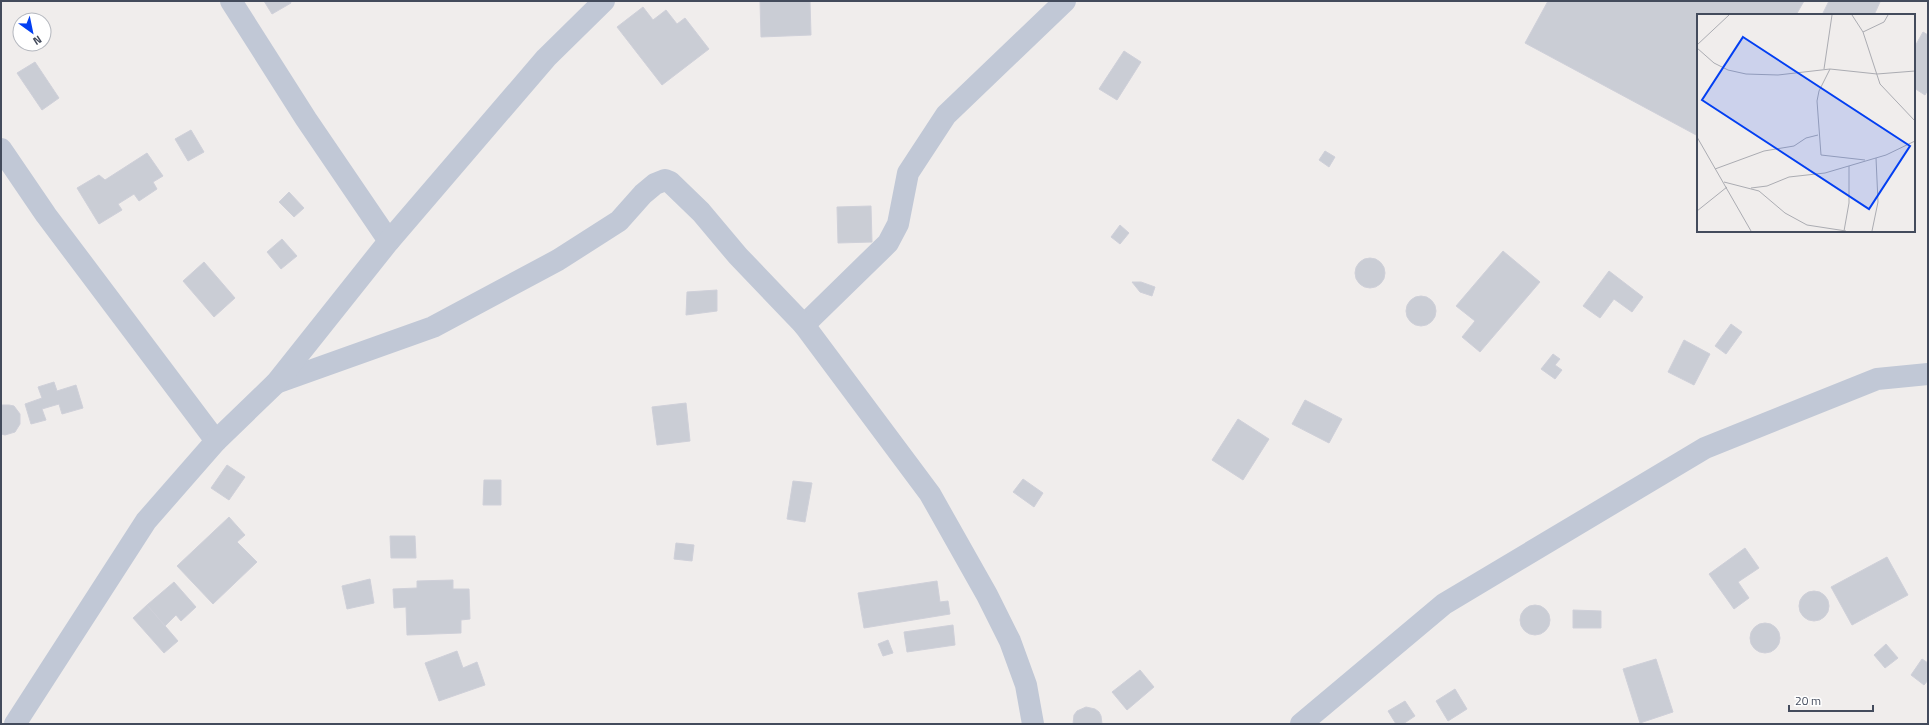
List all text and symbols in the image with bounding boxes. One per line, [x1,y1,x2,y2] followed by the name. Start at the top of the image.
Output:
[12,12,52,52] north arrow
[1697,14,1915,232] inset map
[30,32,45,49] text: N
[1789,687,1873,713] scale bar
[1795,691,1821,710] text: 20 m

